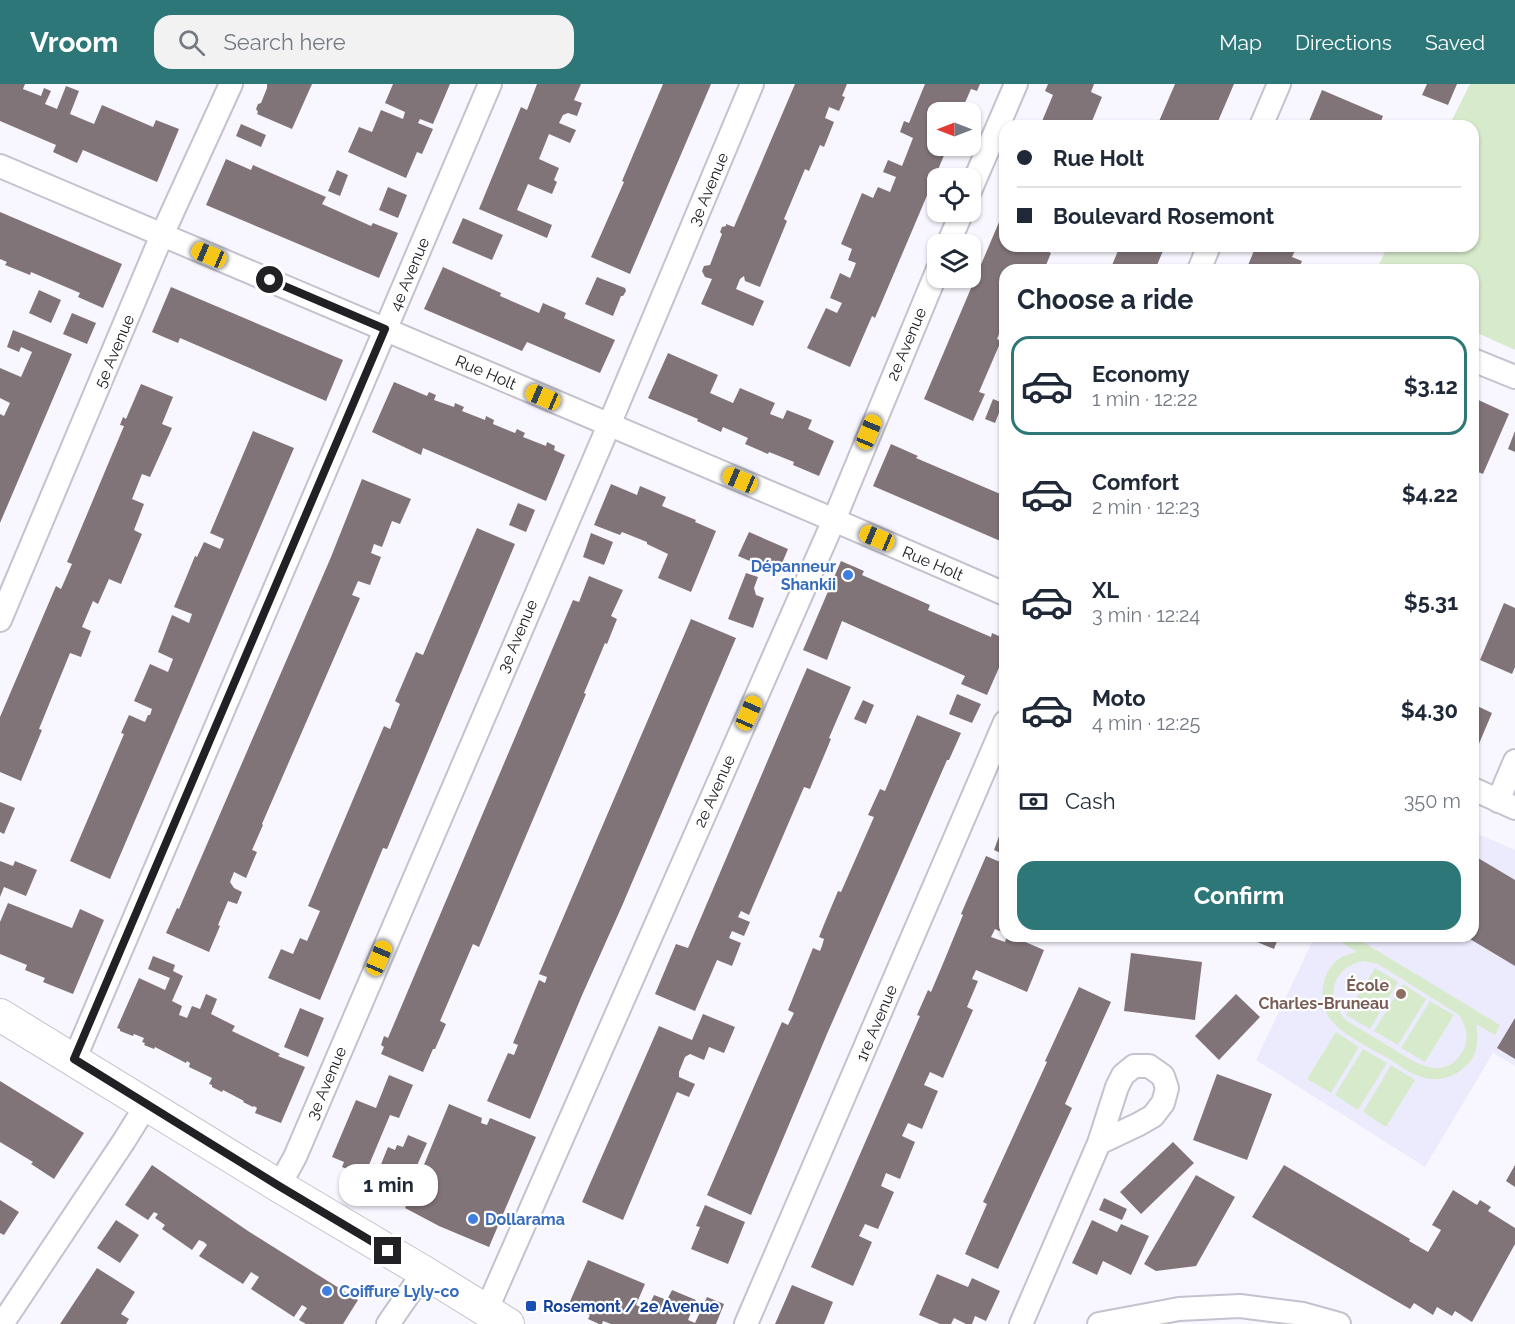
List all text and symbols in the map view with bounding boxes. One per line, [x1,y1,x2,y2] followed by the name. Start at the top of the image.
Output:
[154,15,574,69] search box
[30,26,118,59] text: Vroom
[175,26,208,59] icon: search
[223,29,346,55] text: Search here
[1219,30,1262,55] text: Map
[1295,30,1392,55] text: Directions
[1425,30,1485,55] text: Saved
[927,102,981,156] north arrow
[927,102,981,288] map controls
[1053,145,1144,171] text: Rue Holt
[685,150,732,229] street label: 3e Avenue
[927,168,981,222] button: locate
[1053,203,1274,229] text: Boulevard Rosemont
[927,234,981,288] button: layers
[386,235,433,314] street label: 4e Avenue
[189,240,229,270] car
[256,266,283,293] route start
[1017,284,1193,315] text: Choose a ride
[883,305,930,384] street label: 2e Avenue
[91,312,138,391] street label: 5e Avenue
[453,351,520,394] street label: Rue Holt
[1020,359,1074,413] icon: car
[1092,361,1190,387] text: Economy
[1404,373,1458,399] text: $3.12
[523,382,563,412] car
[1092,387,1198,411] text: 1 min · 12:22
[854,412,884,452] car
[720,465,760,495] car
[1020,467,1074,521] icon: car
[1092,469,1179,495] text: Comfort
[1402,481,1458,507] text: $4.22
[1092,495,1200,519] text: 2 min · 12:23
[857,523,897,553] car
[900,542,967,585] street label: Rue Holt
[751,557,836,594] place label: Dépanneur Shankii
[841,568,855,582] marker: Dépanneur Shankii
[1020,575,1074,629] icon: car
[1092,577,1119,603] text: XL
[1404,589,1458,615] text: $5.31
[494,597,541,676] street label: 3e Avenue
[1092,603,1200,627] text: 3 min · 12:24
[1020,683,1074,737] icon: car
[1092,685,1146,711] text: Moto
[733,693,765,733] car
[1401,697,1458,723] text: $4.30
[1092,711,1200,735] text: 4 min · 12:25
[690,752,739,830] street label: 2e Avenue
[1017,785,1050,818] icon: cash
[1065,788,1116,814] text: Cash
[1404,789,1461,813] text: 350 m
[1017,861,1461,930] button: Confirm
[364,938,394,978] car
[1258,975,1389,1013] place label: École Charles-Bruneau
[852,982,901,1064] street label: 1re Avenue
[1394,987,1408,1001] marker: École Charles-Bruneau
[303,1044,350,1123] street label: 3e Avenue
[338,1164,438,1206] callout: 1 min
[363,1173,414,1197] text: 1 min
[485,1210,565,1229] place label: Dollarama
[466,1212,480,1226] marker: Dollarama
[374,1237,401,1264] route end
[339,1282,459,1301] place label: Coiffure Lyly-co
[320,1284,334,1298] marker: Coiffure Lyly-co
[543,1297,720,1316] place label: Rosemont / 2e Avenue
[524,1299,538,1313] marker: Rosemont / 2e Avenue

